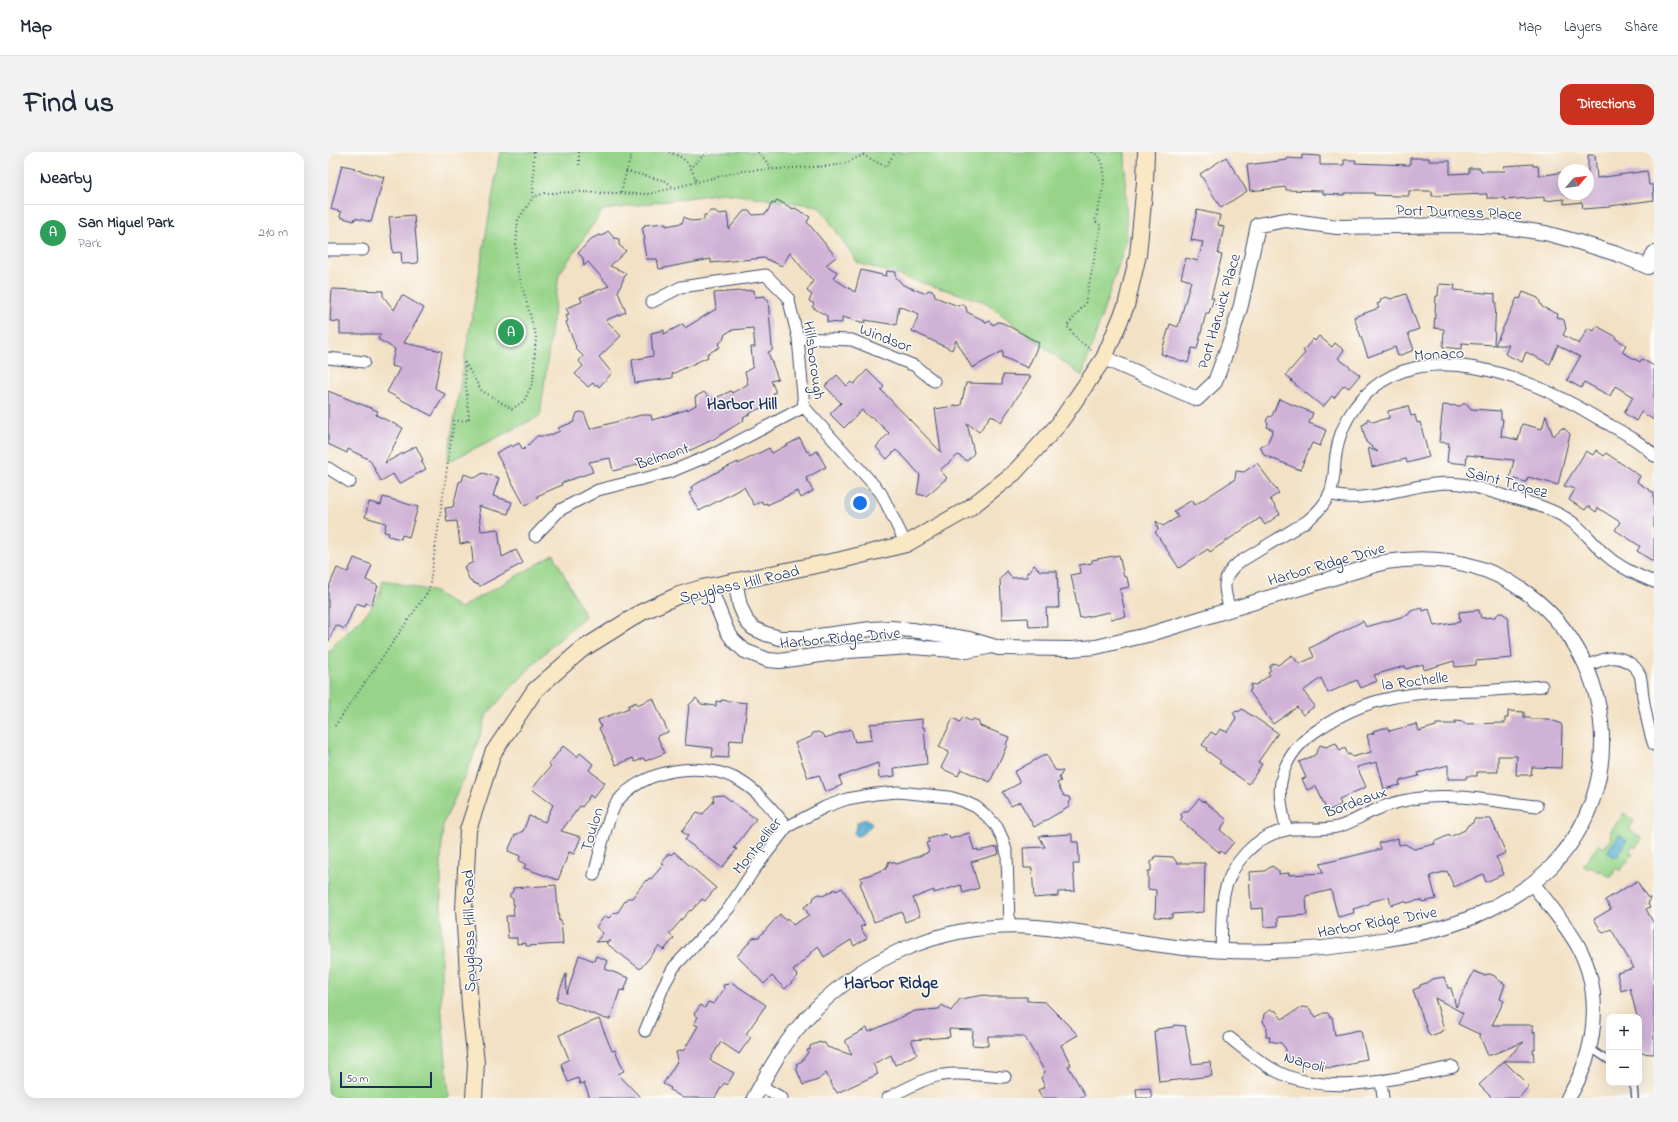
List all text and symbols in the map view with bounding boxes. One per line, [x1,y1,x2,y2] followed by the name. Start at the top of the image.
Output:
[20,14,52,41] text: Map
[1518,17,1542,38] text: Map
[1564,17,1602,38] text: Layers
[1624,17,1658,38] text: Share
[24,84,114,125] text: Find us
[1560,84,1654,125] button: Directions
[1558,164,1594,200] north arrow
[40,166,92,191] text: Nearby
[1396,199,1523,227] street label: Port Durness Place
[78,212,174,234] text: San Miguel Park
[49,223,57,242] text: A
[258,223,288,242] text: 210 m
[78,234,102,253] text: Park
[1192,250,1248,372] street label: Port Harwick Place
[498,317,524,347] pin: A
[856,318,915,360] street label: Windsor
[796,319,830,401] street label: Hillsborough
[1414,342,1465,368] street label: Monaco
[707,392,777,417] district label: Harbor Hill
[632,437,693,477] street label: Belmont
[1463,460,1550,505] street label: Saint Tropez
[850,493,870,513] your location
[1265,536,1389,593] street label: Harbor Ridge Drive
[677,559,802,610] street label: Spyglass Hill Road
[779,622,902,656] street label: Harbor Ridge Drive
[1381,666,1451,698] street label: la Rochelle
[1320,780,1390,826] street label: Bordeaux
[575,805,611,855] street label: Toulon
[727,812,788,880] street label: Montpellier
[457,870,483,992] street label: Spyglass Hill Road
[1316,900,1440,945] street label: Harbor Ridge Drive
[844,971,939,998] district label: Harbor Ridge
[1606,1014,1642,1086] map controls
[1606,1014,1642,1050] button: +
[1281,1046,1328,1080] street label: Napoli
[1606,1050,1642,1086] button: −
[340,1070,432,1089] scale bar
[346,1071,368,1087] text: 50 m

